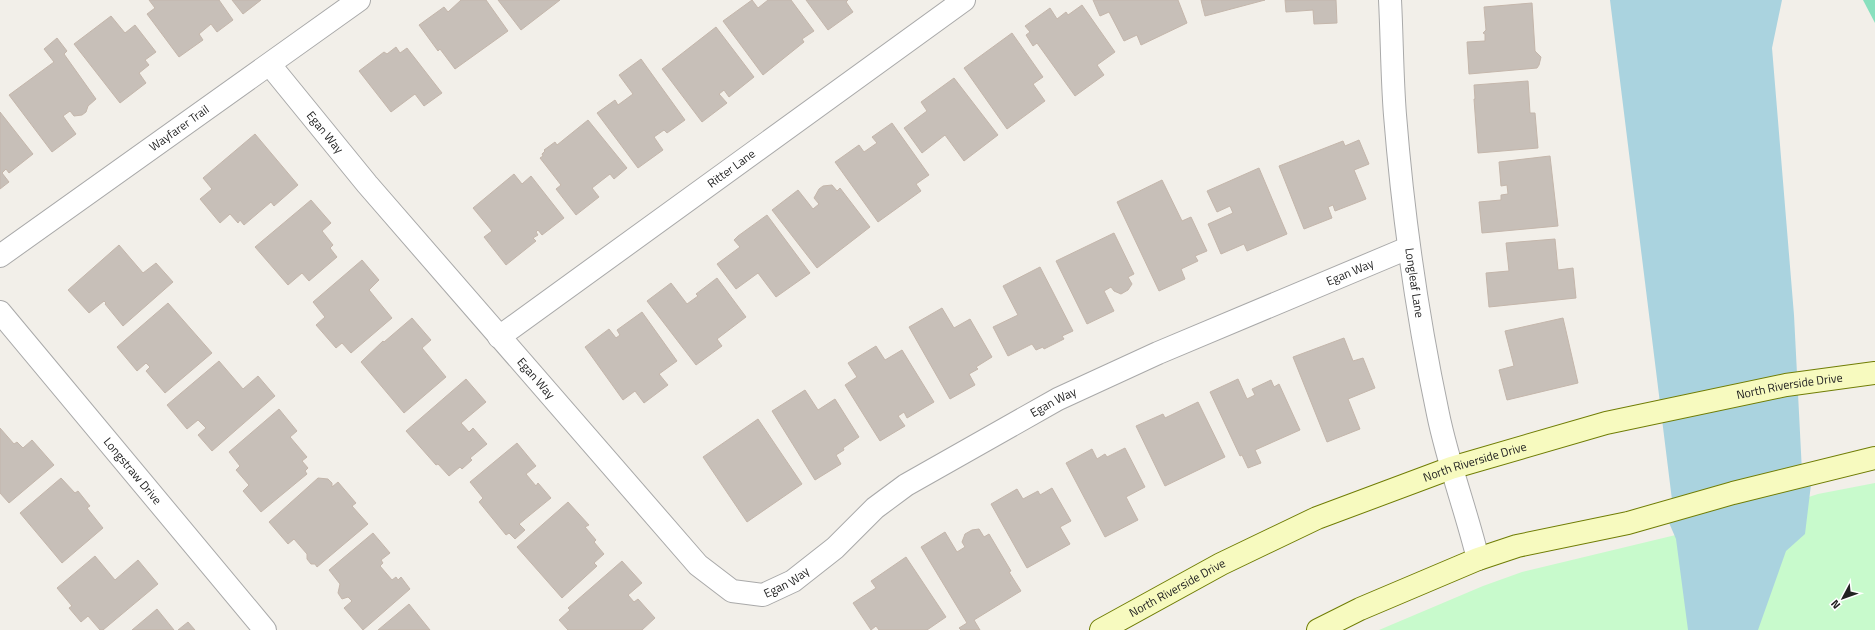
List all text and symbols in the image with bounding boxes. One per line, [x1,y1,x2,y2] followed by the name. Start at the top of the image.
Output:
[145,100,213,156] street label: Wayfarer Trail
[302,107,349,158] street label: Egan Way
[703,144,759,192] street label: Ritter Lane
[1400,247,1430,319] street label: Longleaf Lane
[1323,253,1377,290] street label: Egan Way
[513,353,560,403] street label: Egan Way
[1735,367,1844,404] street label: North Riverside Drive
[1026,382,1080,422] street label: Egan Way
[99,433,167,509] street label: Longstraw Drive
[1420,437,1529,487] street label: North Riverside Drive
[1125,553,1228,622] street label: North Riverside Drive
[760,562,813,602] street label: Egan Way
[1823,578,1863,618] north arrow
[1827,596,1844,613] text: N

